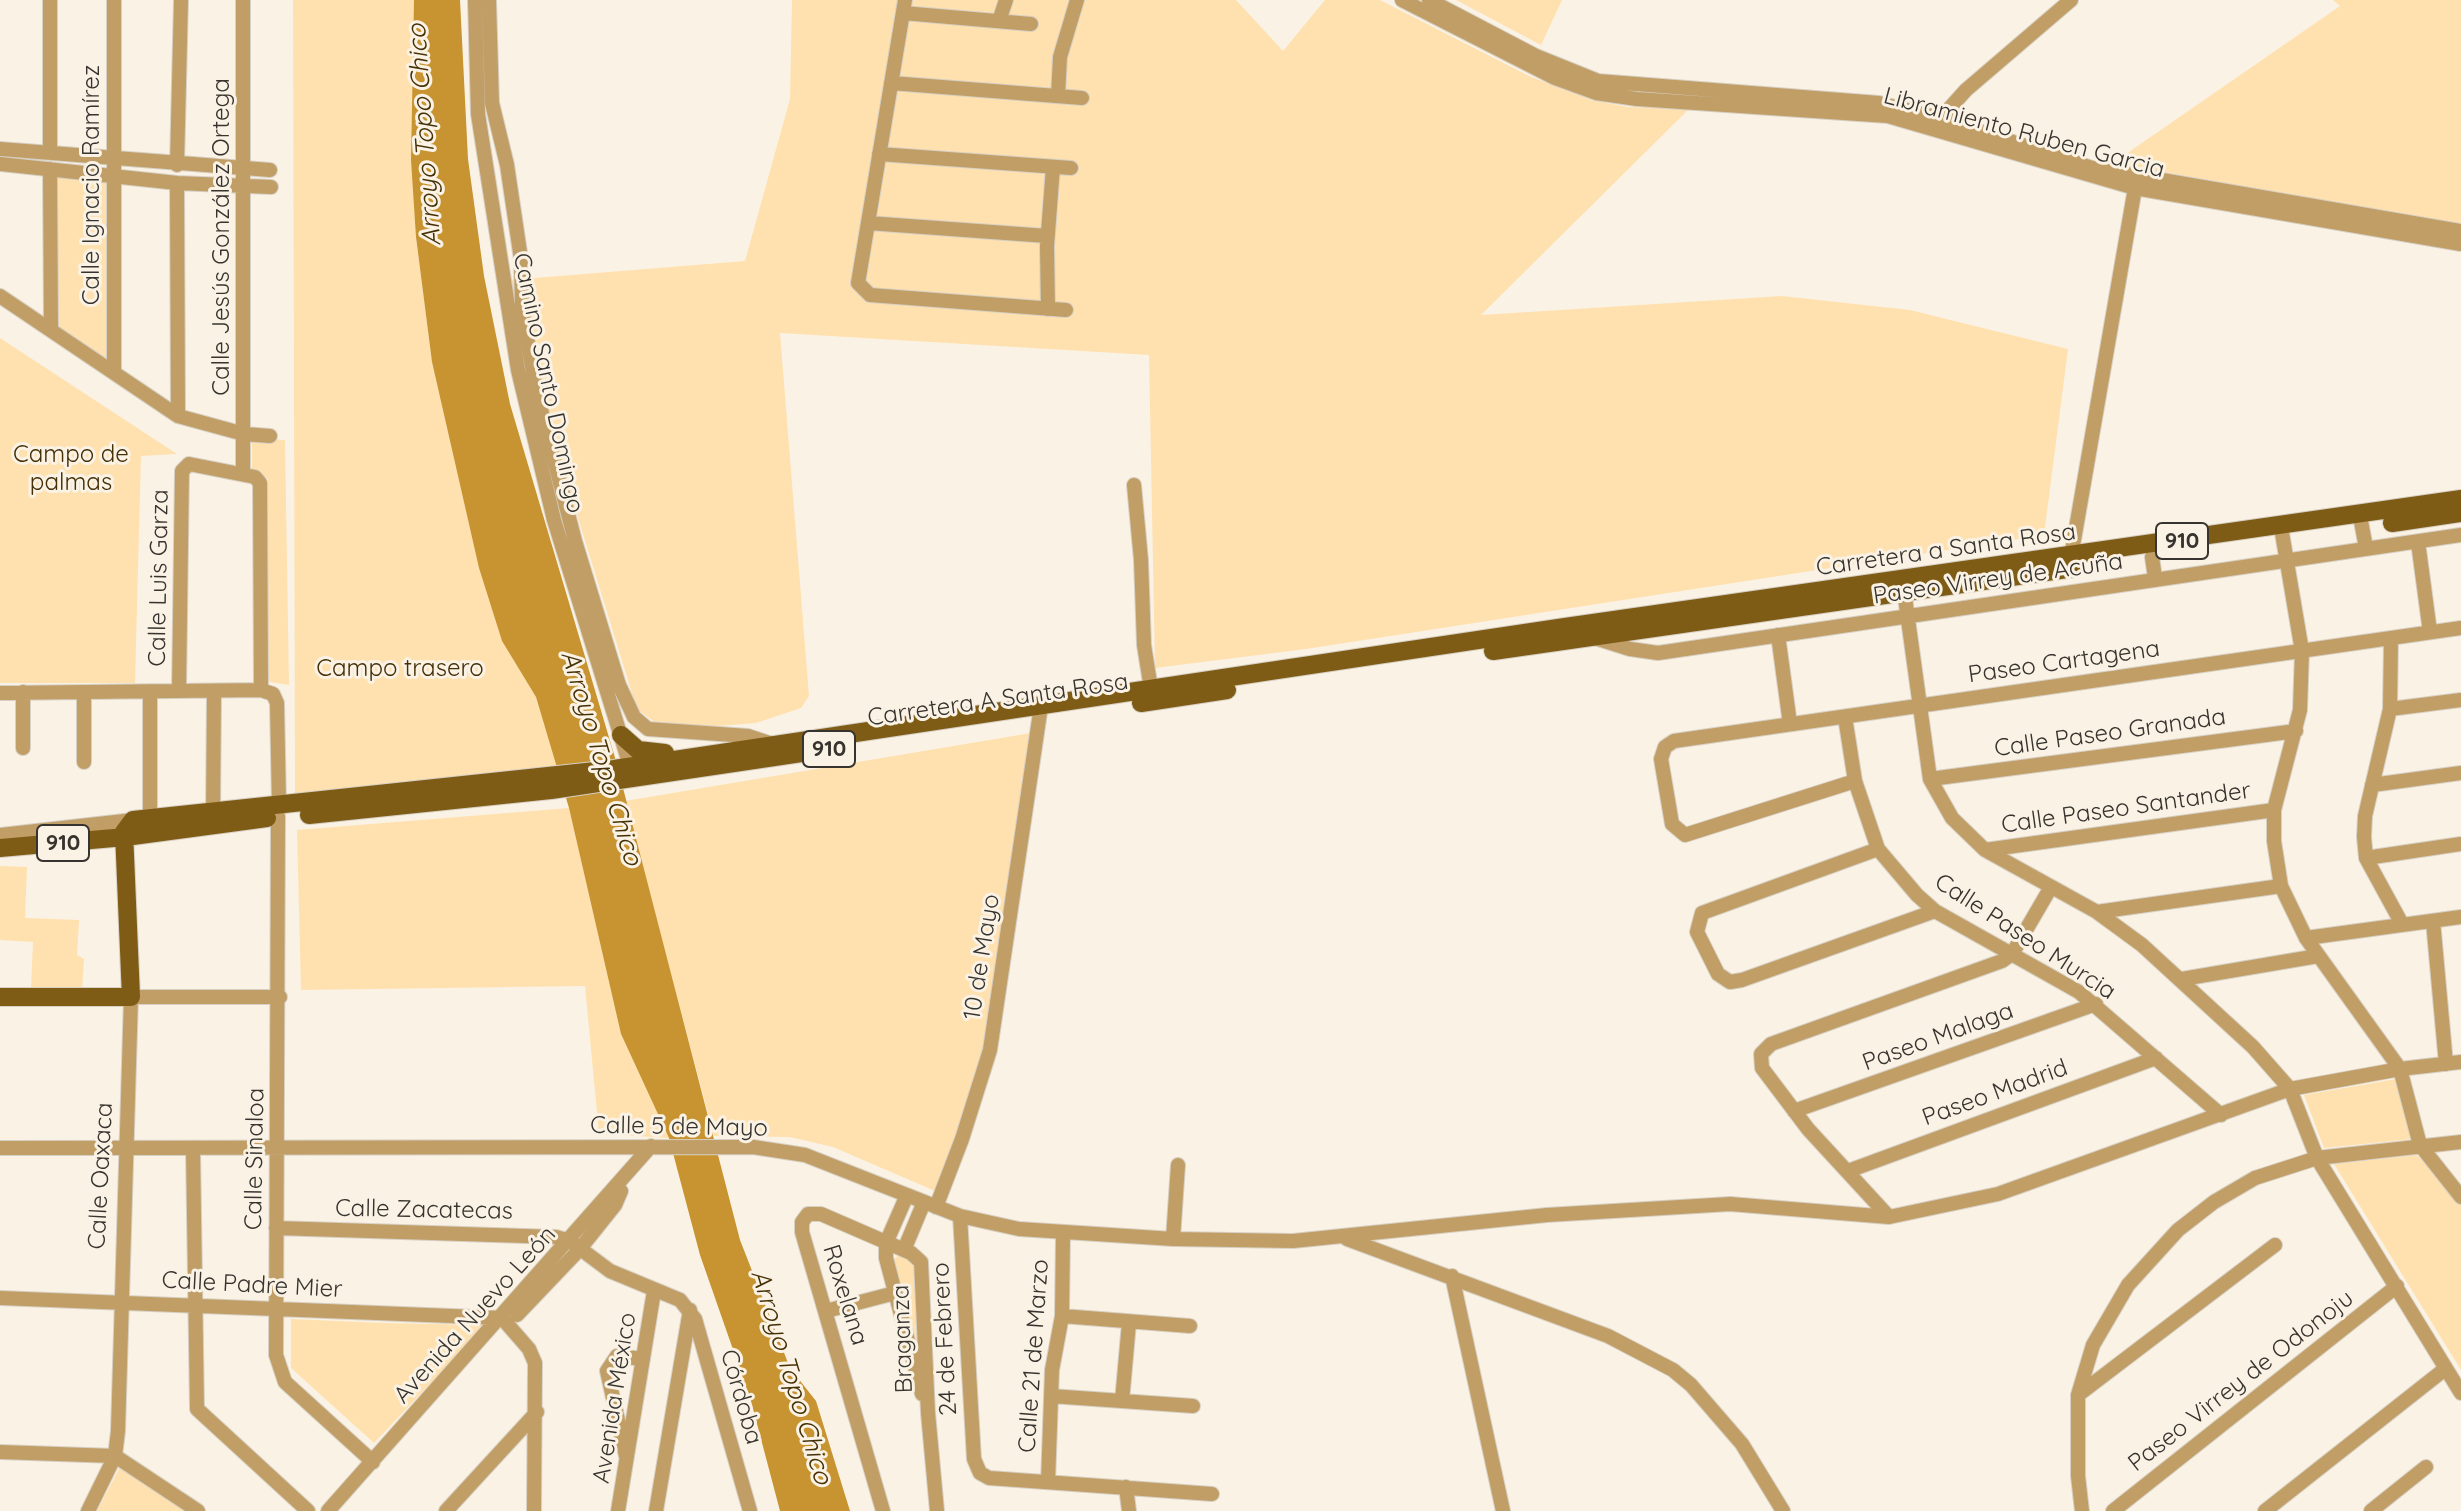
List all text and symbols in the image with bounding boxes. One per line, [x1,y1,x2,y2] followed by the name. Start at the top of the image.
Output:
[402,23,448,247] water label: Arroyo Topo Chico
[78,65,106,305] street label: Calle Ignacio Ramírez
[208,78,236,396] street label: Calle Jesús González Ortega
[1880,82,2168,184] street label: Libramiento Ruben Garcia
[506,250,590,516] street label: Camino Santo Domingo
[13,441,129,497] park label: Campo de palmas
[143,489,175,667] street label: Calle Luis Garza
[1814,518,2078,582] street label: Carretera a Santa Rosa
[2156,523,2208,559] road number: 910
[1871,547,2125,611] street label: Paseo Virrey de Acuña
[1966,634,2162,690] street label: Paseo Cartagena
[554,647,648,869] water label: Arroyo Topo Chico
[316,655,484,683] park label: Campo trasero
[866,667,1130,733] street label: Carretera A Santa Rosa
[1992,702,2228,764] street label: Calle Paseo Granada
[803,731,855,767] road number: 910
[1999,776,2253,840] street label: Calle Paseo Santander
[37,825,89,861] road number: 910
[1929,868,2121,1006] street label: Calle Paseo Murcia
[958,892,1006,1022] street label: 10 de Mayo
[1859,996,2017,1078] street label: Paseo Malaga
[1918,1053,2072,1133] street label: Paseo Madrid
[239,1088,271,1230] street label: Calle Sinaloa
[83,1102,119,1250] street label: Calle Oaxaca
[590,1111,768,1143] street label: Calle 5 de Mayo
[335,1194,513,1226] street label: Calle Zacatecas
[388,1220,562,1410] street label: Avenida Nuevo León
[816,1241,874,1349] street label: Roxelana
[1013,1258,1055,1454] street label: Calle 21 de Marzo
[927,1262,963,1416] street label: 24 de Febrero
[161,1266,343,1304] street label: Calle Padre Mier
[744,1266,838,1488] water label: Arroyo Topo Chico
[887,1284,919,1394] street label: Braganza
[2123,1284,2359,1478] street label: Paseo Virrey de Odonoju
[587,1311,643,1485] street label: Avenida México
[714,1346,768,1448] street label: Córdoba

